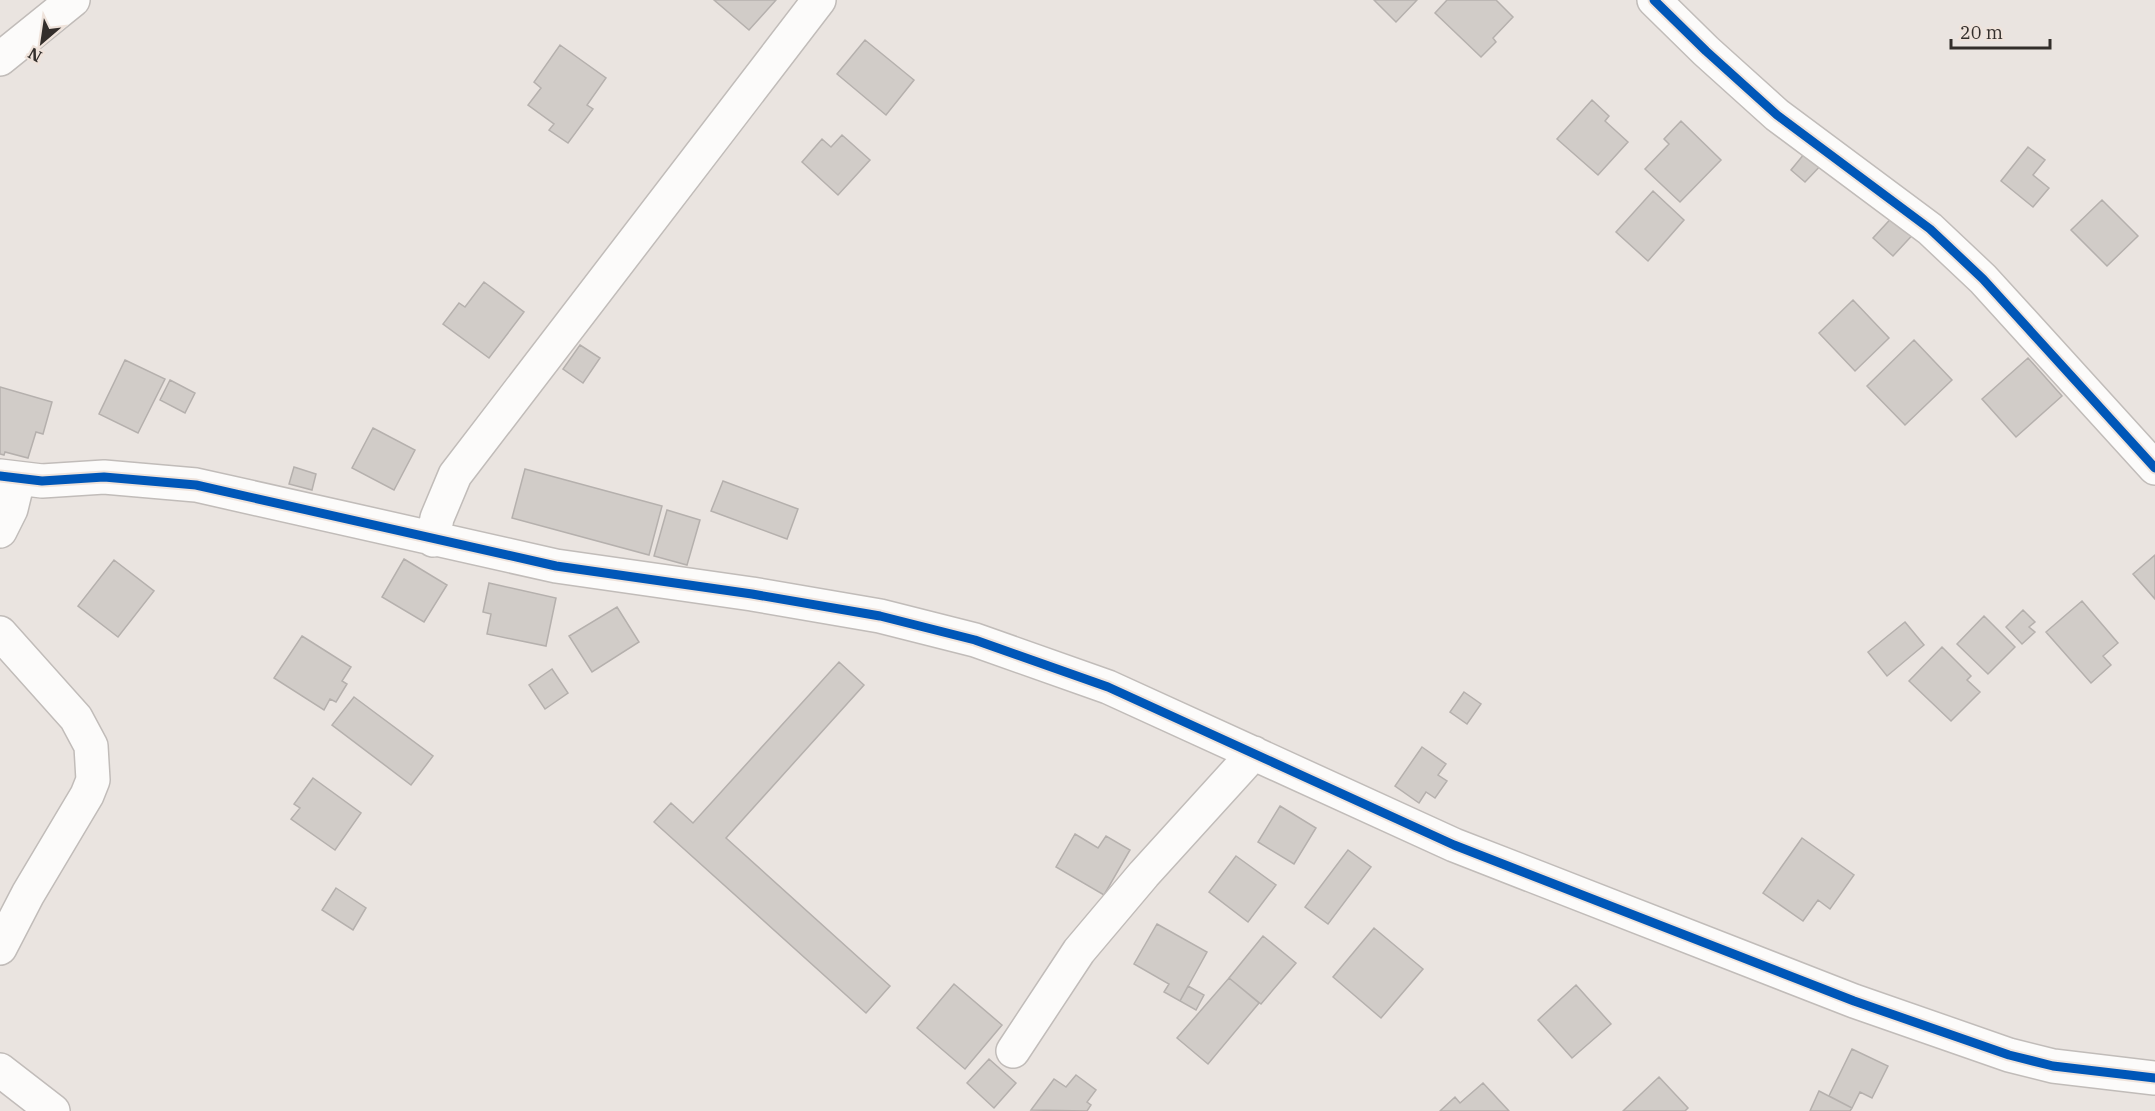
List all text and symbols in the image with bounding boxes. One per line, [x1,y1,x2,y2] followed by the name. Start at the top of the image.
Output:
[12,12,72,72] north arrow
[1951,12,2050,50] scale bar
[1960,21,2003,44] text: 20 m
[24,43,45,67] text: N

